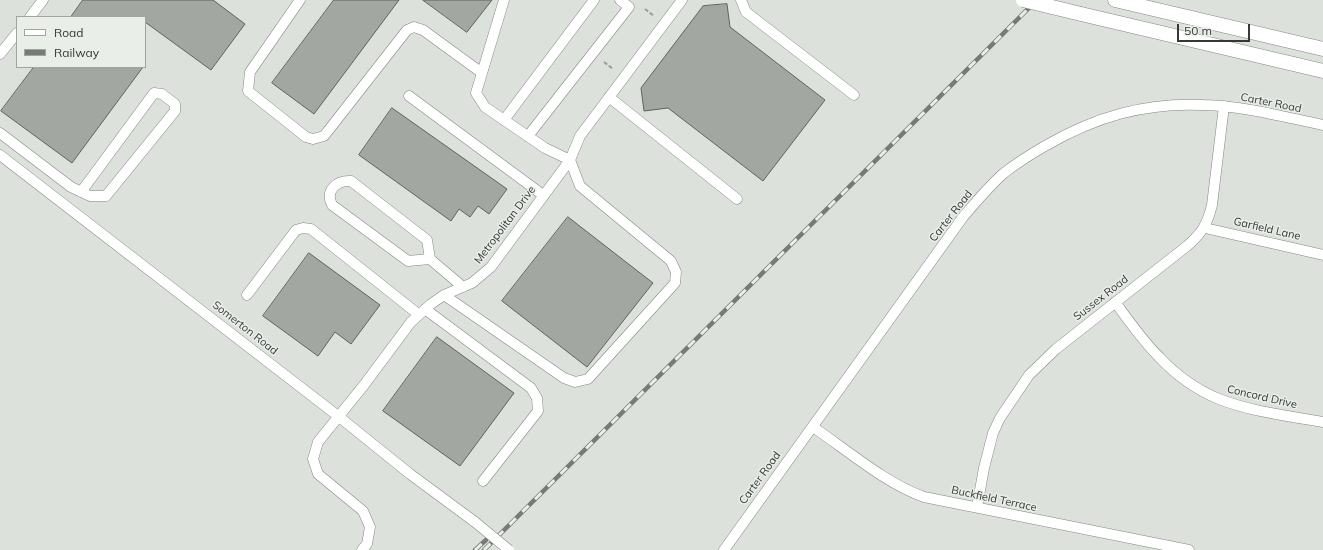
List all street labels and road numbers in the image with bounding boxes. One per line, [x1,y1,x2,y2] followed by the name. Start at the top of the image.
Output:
[1239,91,1303,115] street label: Carter Road
[471,184,539,266] street label: Metropolitan Drive
[927,188,975,244] street label: Carter Road
[1232,215,1302,243] street label: Garfield Lane
[1071,273,1131,323] street label: Sussex Road
[210,298,280,358] street label: Somerton Road
[1226,383,1298,411] street label: Concord Drive
[736,449,784,507] street label: Carter Road
[950,484,1038,514] street label: Buckfield Terrace

